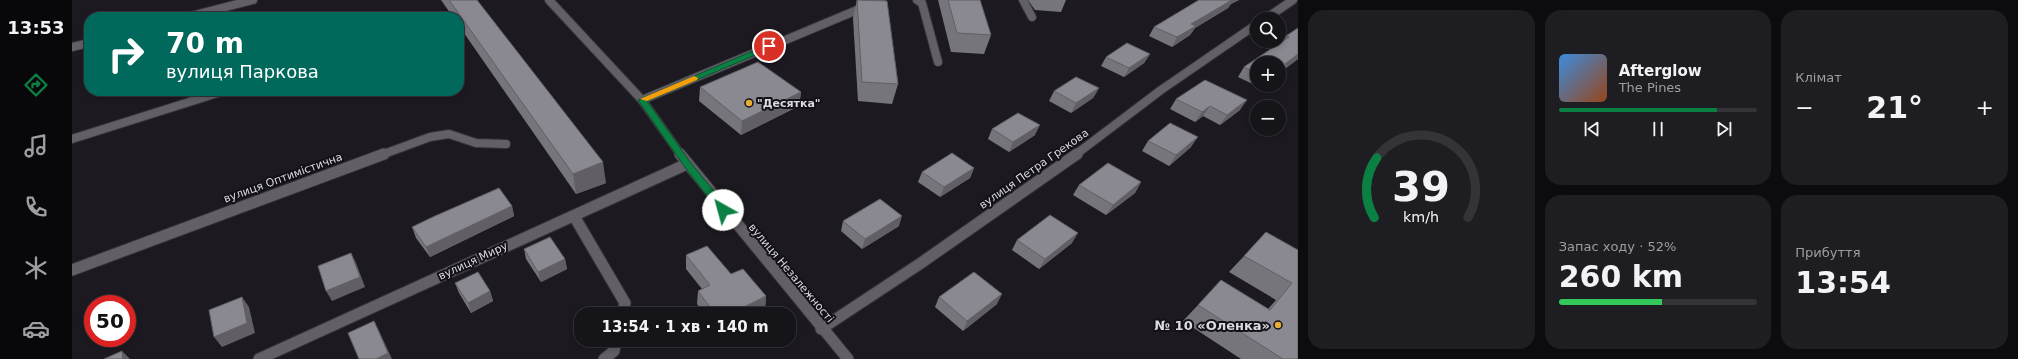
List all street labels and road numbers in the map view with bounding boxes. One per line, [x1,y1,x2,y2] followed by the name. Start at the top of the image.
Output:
[977,126,1091,212] street label: вулиця Петра Грекова
[222,150,344,206] street label: вулиця Оптимістична
[746,221,836,325] street label: вулиця Незалежності
[436,239,510,283] street label: вулиця Миру

